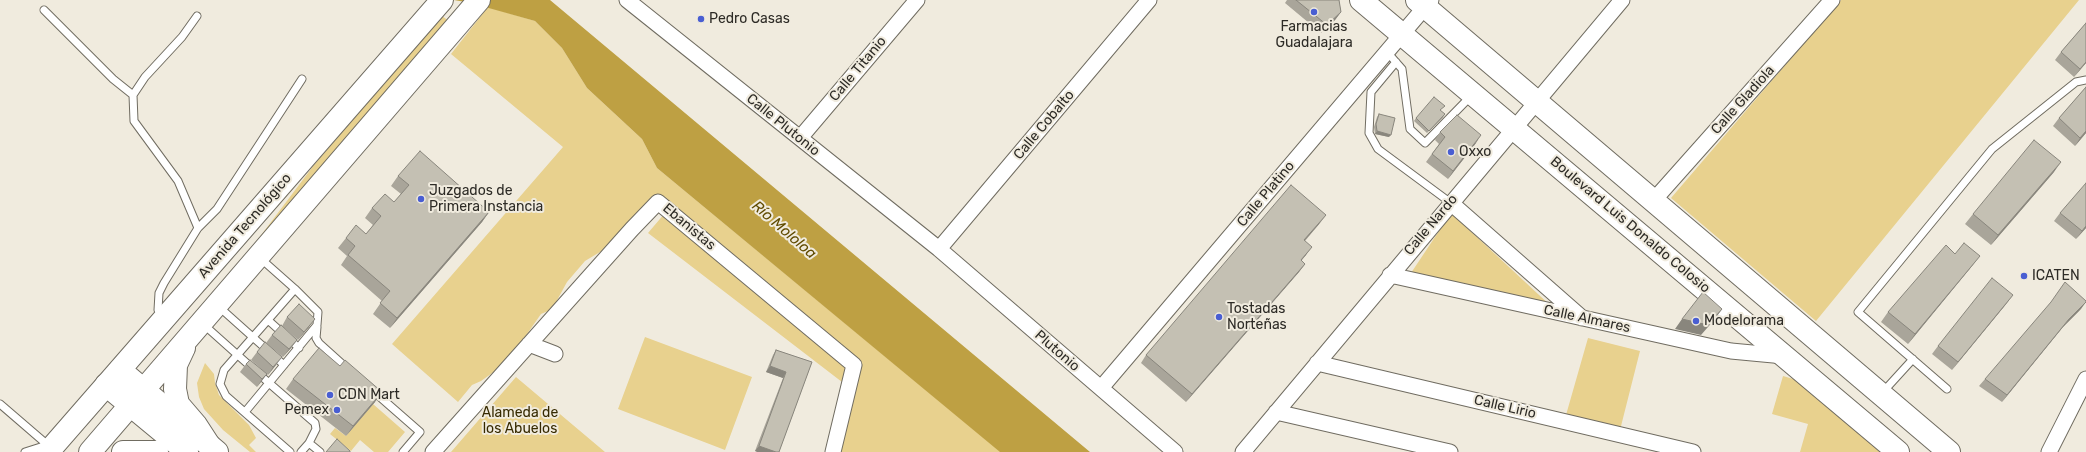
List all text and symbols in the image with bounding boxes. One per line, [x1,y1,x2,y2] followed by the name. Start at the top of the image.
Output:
[1309,7,1319,17] marker: Farmacias Guadalajara
[709,11,790,27] place label: Pedro Casas
[696,14,706,24] marker: Pedro Casas
[1275,19,1353,52] place label: Farmacias Guadalajara
[826,33,890,105] street label: Calle Titanio
[1708,62,1778,138] street label: Calle Gladiola
[1010,87,1078,163] street label: Calle Cobalto
[743,90,823,160] street label: Calle Plutonio
[1459,144,1491,160] place label: Oxxo
[1446,147,1456,157] marker: Oxxo
[1547,153,1713,297] street label: Boulevard Luis Donaldo Colosio
[1234,158,1298,230] street label: Calle Platino
[195,170,295,282] street label: Avenida Tecnológico
[429,183,543,216] place label: Juzgados de Primera Instancia
[1401,191,1461,259] street label: Calle Nardo
[416,194,426,204] marker: Juzgados de Primera Instancia
[748,197,820,263] water label: Río Mololoa
[659,200,719,254] street label: Ebanistas
[2032,268,2080,284] place label: ICATEN
[2019,271,2029,281] marker: ICATEN
[1227,301,1287,334] place label: Tostadas Norteñas
[1542,302,1632,336] street label: Calle Almares
[1214,312,1224,322] marker: Tostadas Norteñas
[1704,313,1784,329] place label: Modelorama
[1691,316,1701,326] marker: Modelorama
[1031,327,1083,375] street label: Plutonio
[338,387,400,403] place label: CDN Mart
[325,390,335,400] marker: CDN Mart
[1472,392,1538,422] street label: Calle Lirio
[285,402,329,418] place label: Pemex
[332,405,342,415] marker: Pemex
[482,405,558,438] park label: Alameda de los Abuelos

